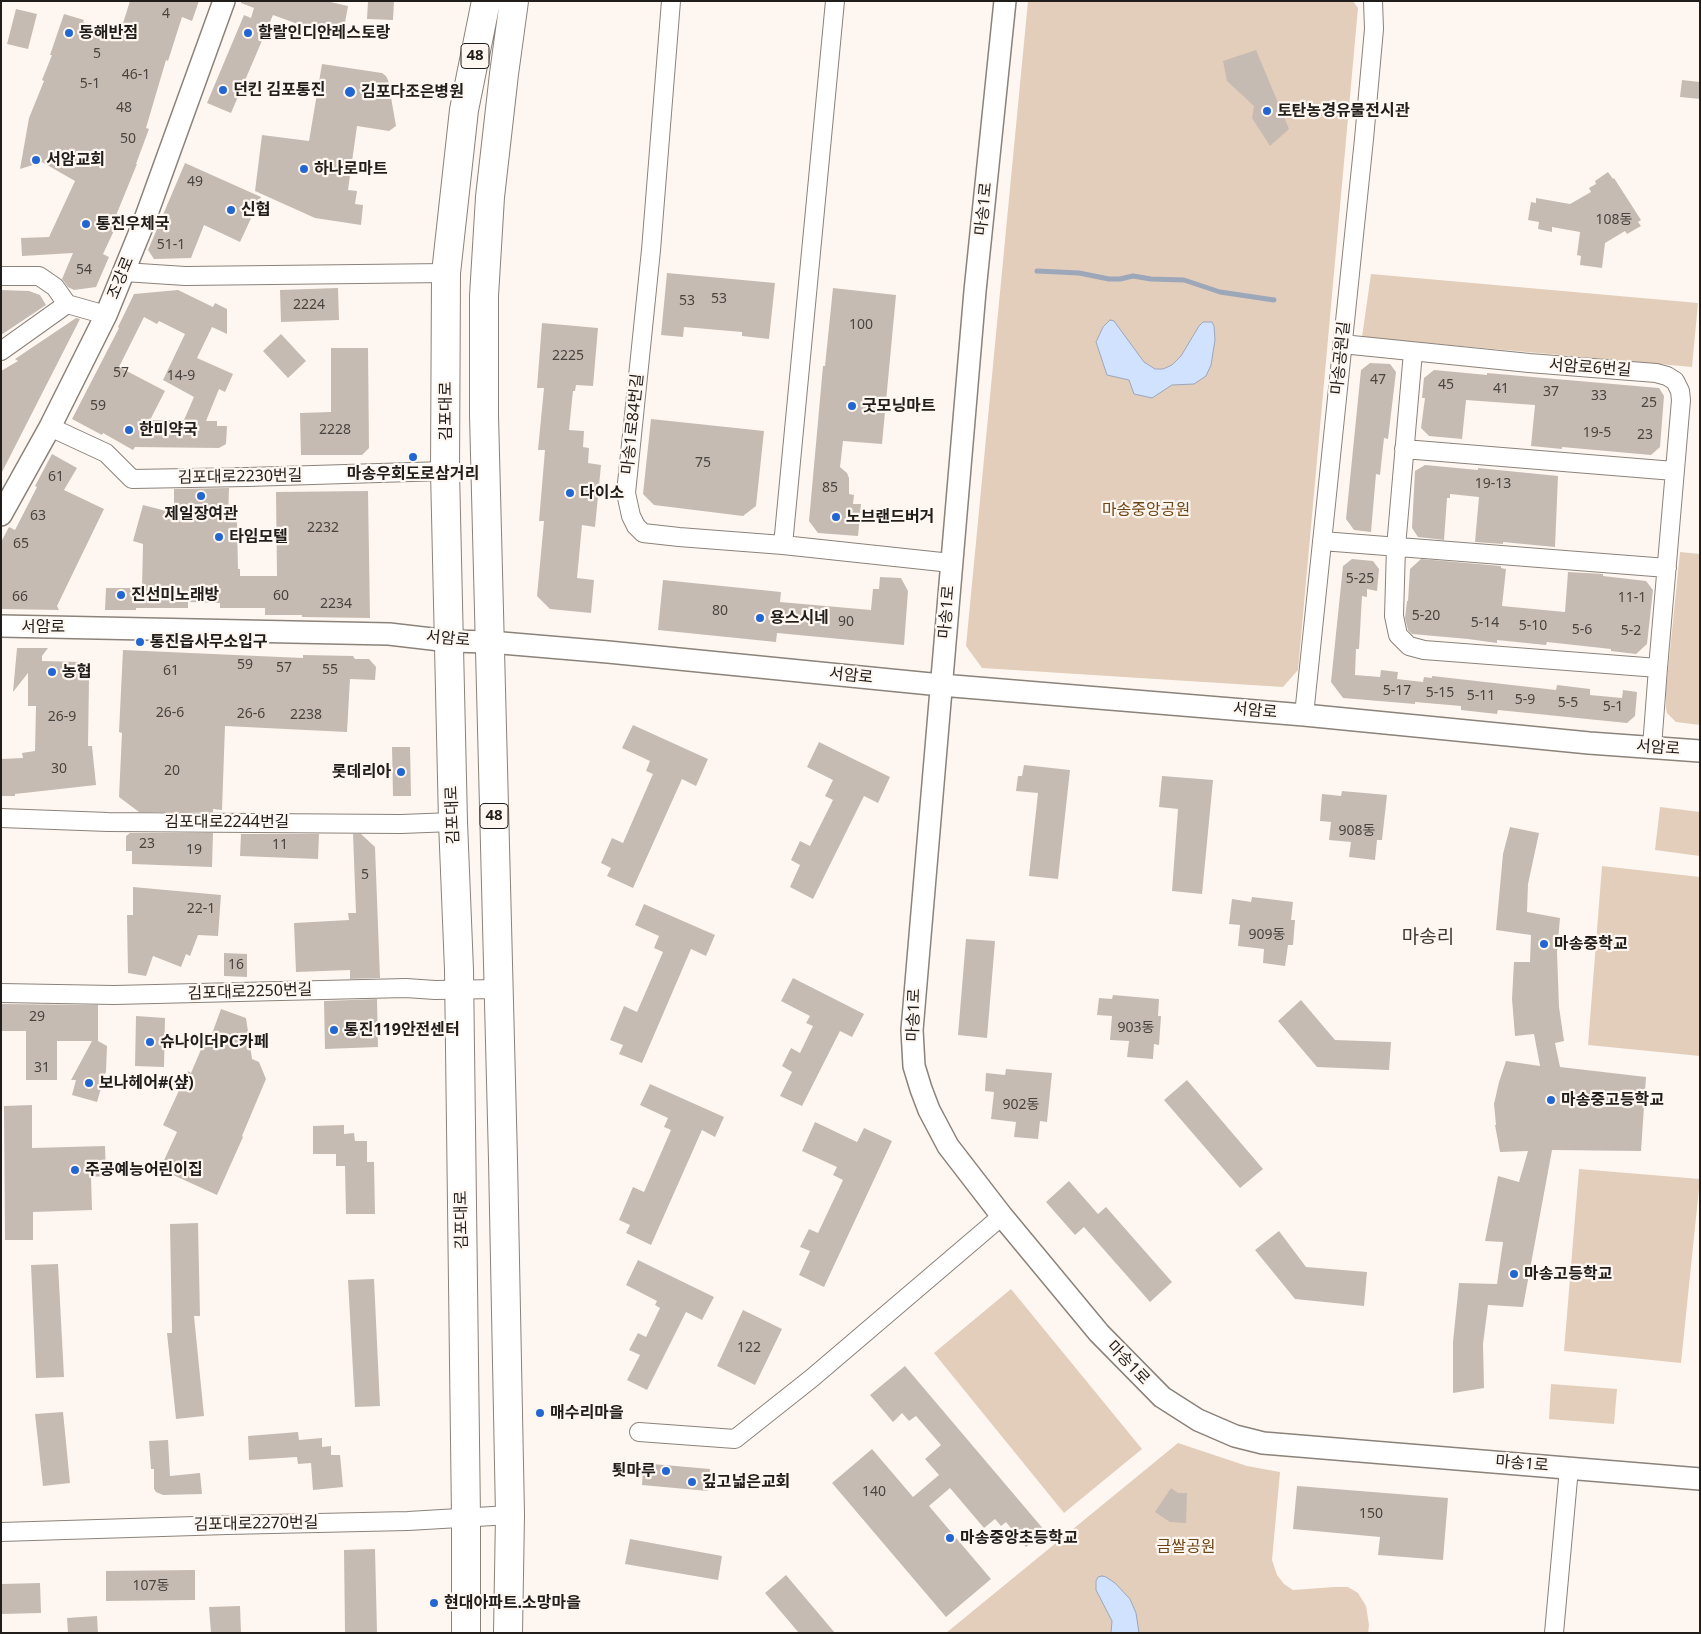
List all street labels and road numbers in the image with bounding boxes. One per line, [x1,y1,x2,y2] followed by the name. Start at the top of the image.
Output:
[461,44,489,68] road number: 48
[972,181,996,237] street label: 마송1로
[104,254,138,302] street label: 조강로
[1328,320,1354,396] street label: 마송공원길
[1548,356,1632,380] street label: 서암로6번길
[618,373,648,475] street label: 마송1로84번길
[436,382,456,440] street label: 김포대로
[177,466,303,488] street label: 김포대로2230번길
[935,585,959,639] street label: 마송1로
[21,617,65,637] street label: 서암로
[425,628,471,650] street label: 서암로
[828,664,874,688] street label: 서암로
[1232,700,1278,722] street label: 서암로
[1635,737,1681,759] street label: 서암로
[442,785,464,845] street label: 김포대로
[480,804,508,828] road number: 48
[165,812,289,832] street label: 김포대로2244번길
[187,980,313,1004] street label: 김포대로2250번길
[903,988,925,1042] street label: 마송1로
[452,1190,472,1250] street label: 김포대로
[1103,1337,1153,1389] street label: 마송1로
[1495,1452,1549,1476] street label: 마송1로
[193,1513,319,1535] street label: 김포대로2270번길

